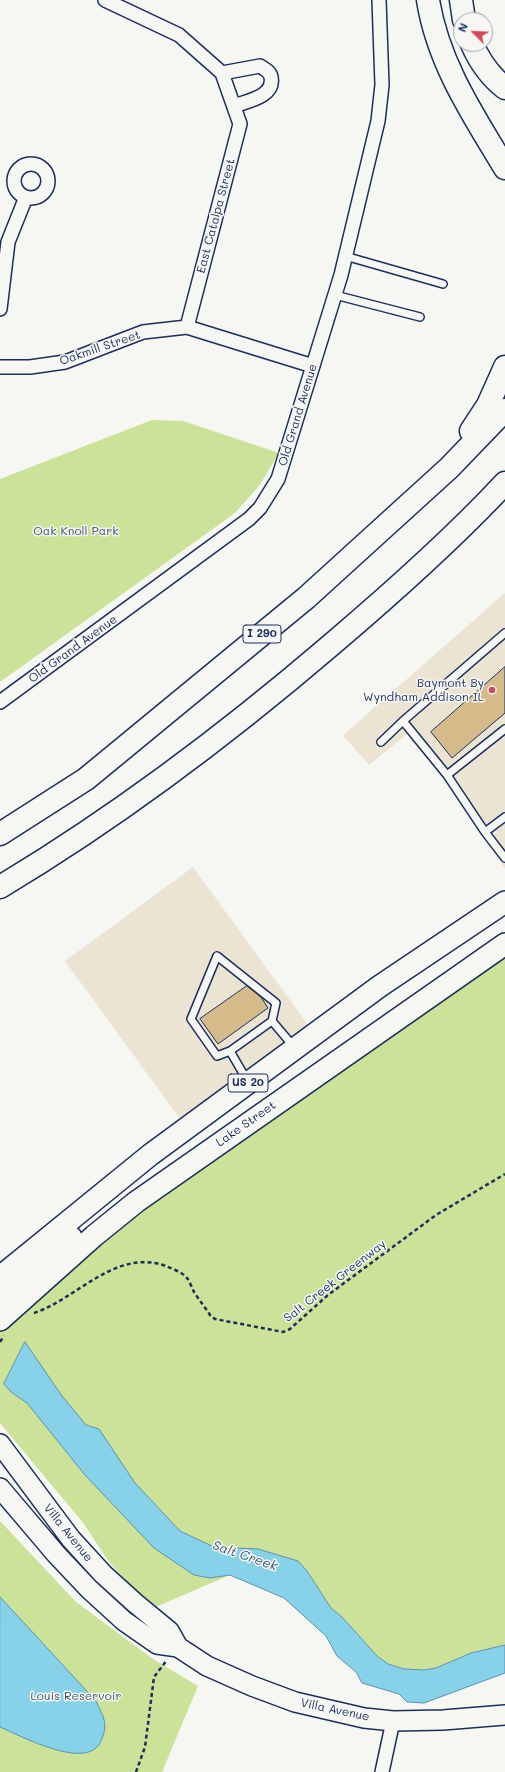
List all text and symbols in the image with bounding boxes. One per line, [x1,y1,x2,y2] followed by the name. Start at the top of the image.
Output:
[453,12,493,52] north arrow
[454,20,471,34] text: N
[194,157,238,275] street label: East Catalpa Street
[58,327,142,369] street label: Oakmill Street
[276,362,320,468] street label: Old Grand Avenue
[33,524,119,538] park label: Oak Knoll Park
[26,612,120,686] street label: Old Grand Avenue
[243,625,281,643] road number: I 290
[363,676,484,704] place label: Baymont By Wyndham Addison IL
[487,685,497,695] marker: Baymont By Wyndham Addison IL
[228,1074,268,1092] road number: US 20
[213,1098,279,1150] street label: Lake Street
[281,1237,389,1325] street label: Salt Creek Greenway
[40,1501,96,1565] street label: Villa Avenue
[211,1538,279,1574] water label: Salt Creek
[31,1689,121,1703] park label: Louis Reservoir
[299,1696,371,1724] street label: Villa Avenue

